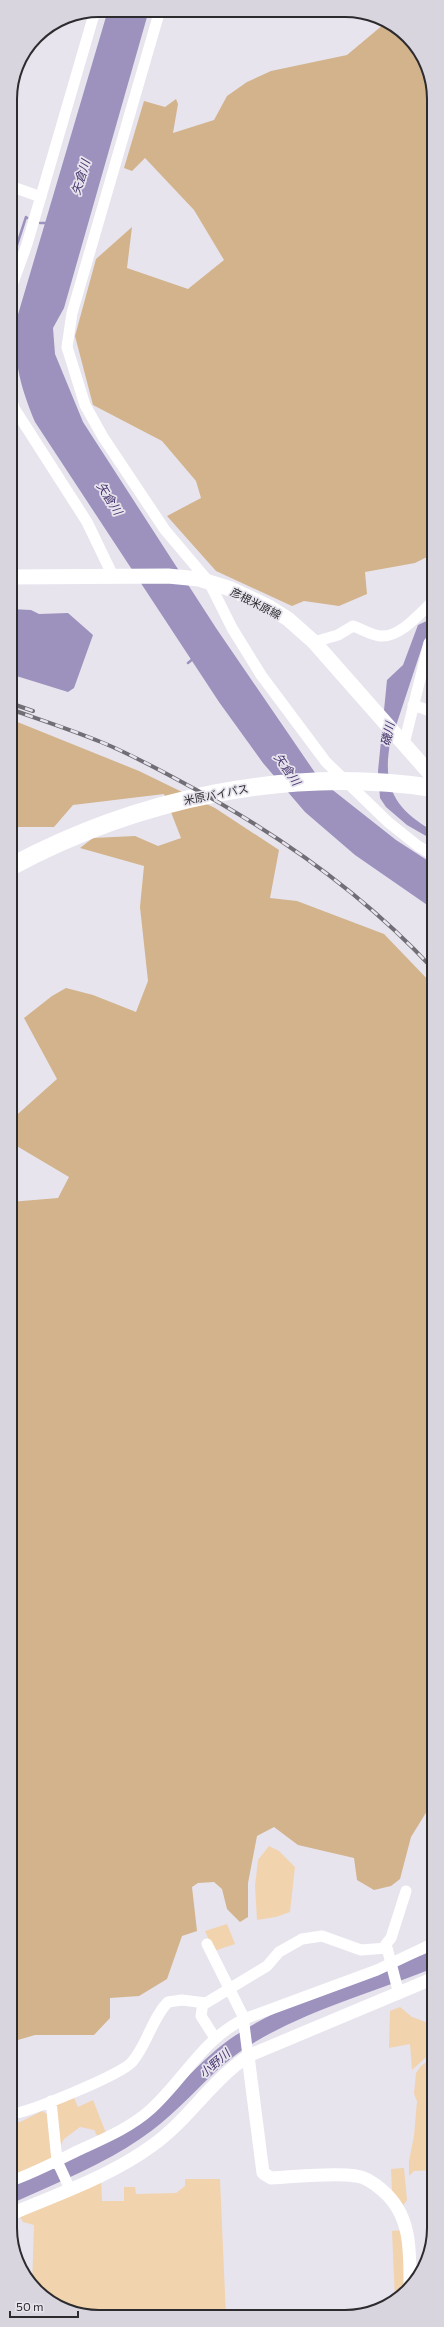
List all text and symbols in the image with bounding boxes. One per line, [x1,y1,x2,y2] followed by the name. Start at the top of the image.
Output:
[68,156,93,196] water label: 矢倉川
[95,479,127,519] water label: 矢倉川
[229,585,283,621] street label: 彦根米原線
[377,719,397,747] water label: 磯川
[272,750,305,789] water label: 矢倉川
[182,781,250,807] street label: 米原バイパス
[196,2045,234,2080] water label: 小野川
[10,2293,78,2319] scale bar
[16,2299,44,2313] text: 50 m

